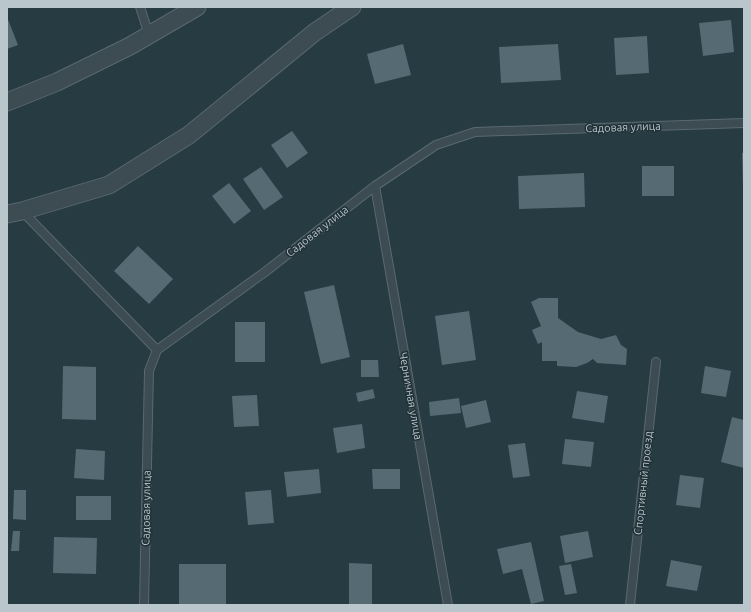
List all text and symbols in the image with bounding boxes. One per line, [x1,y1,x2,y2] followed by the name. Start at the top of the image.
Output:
[585,120,661,134] street label: Садовая улица
[284,203,350,259] street label: Садовая улица
[397,351,425,441] street label: Черничная улица
[632,430,654,535] street label: Спортивный проезд
[139,470,153,546] street label: Садовая улица

